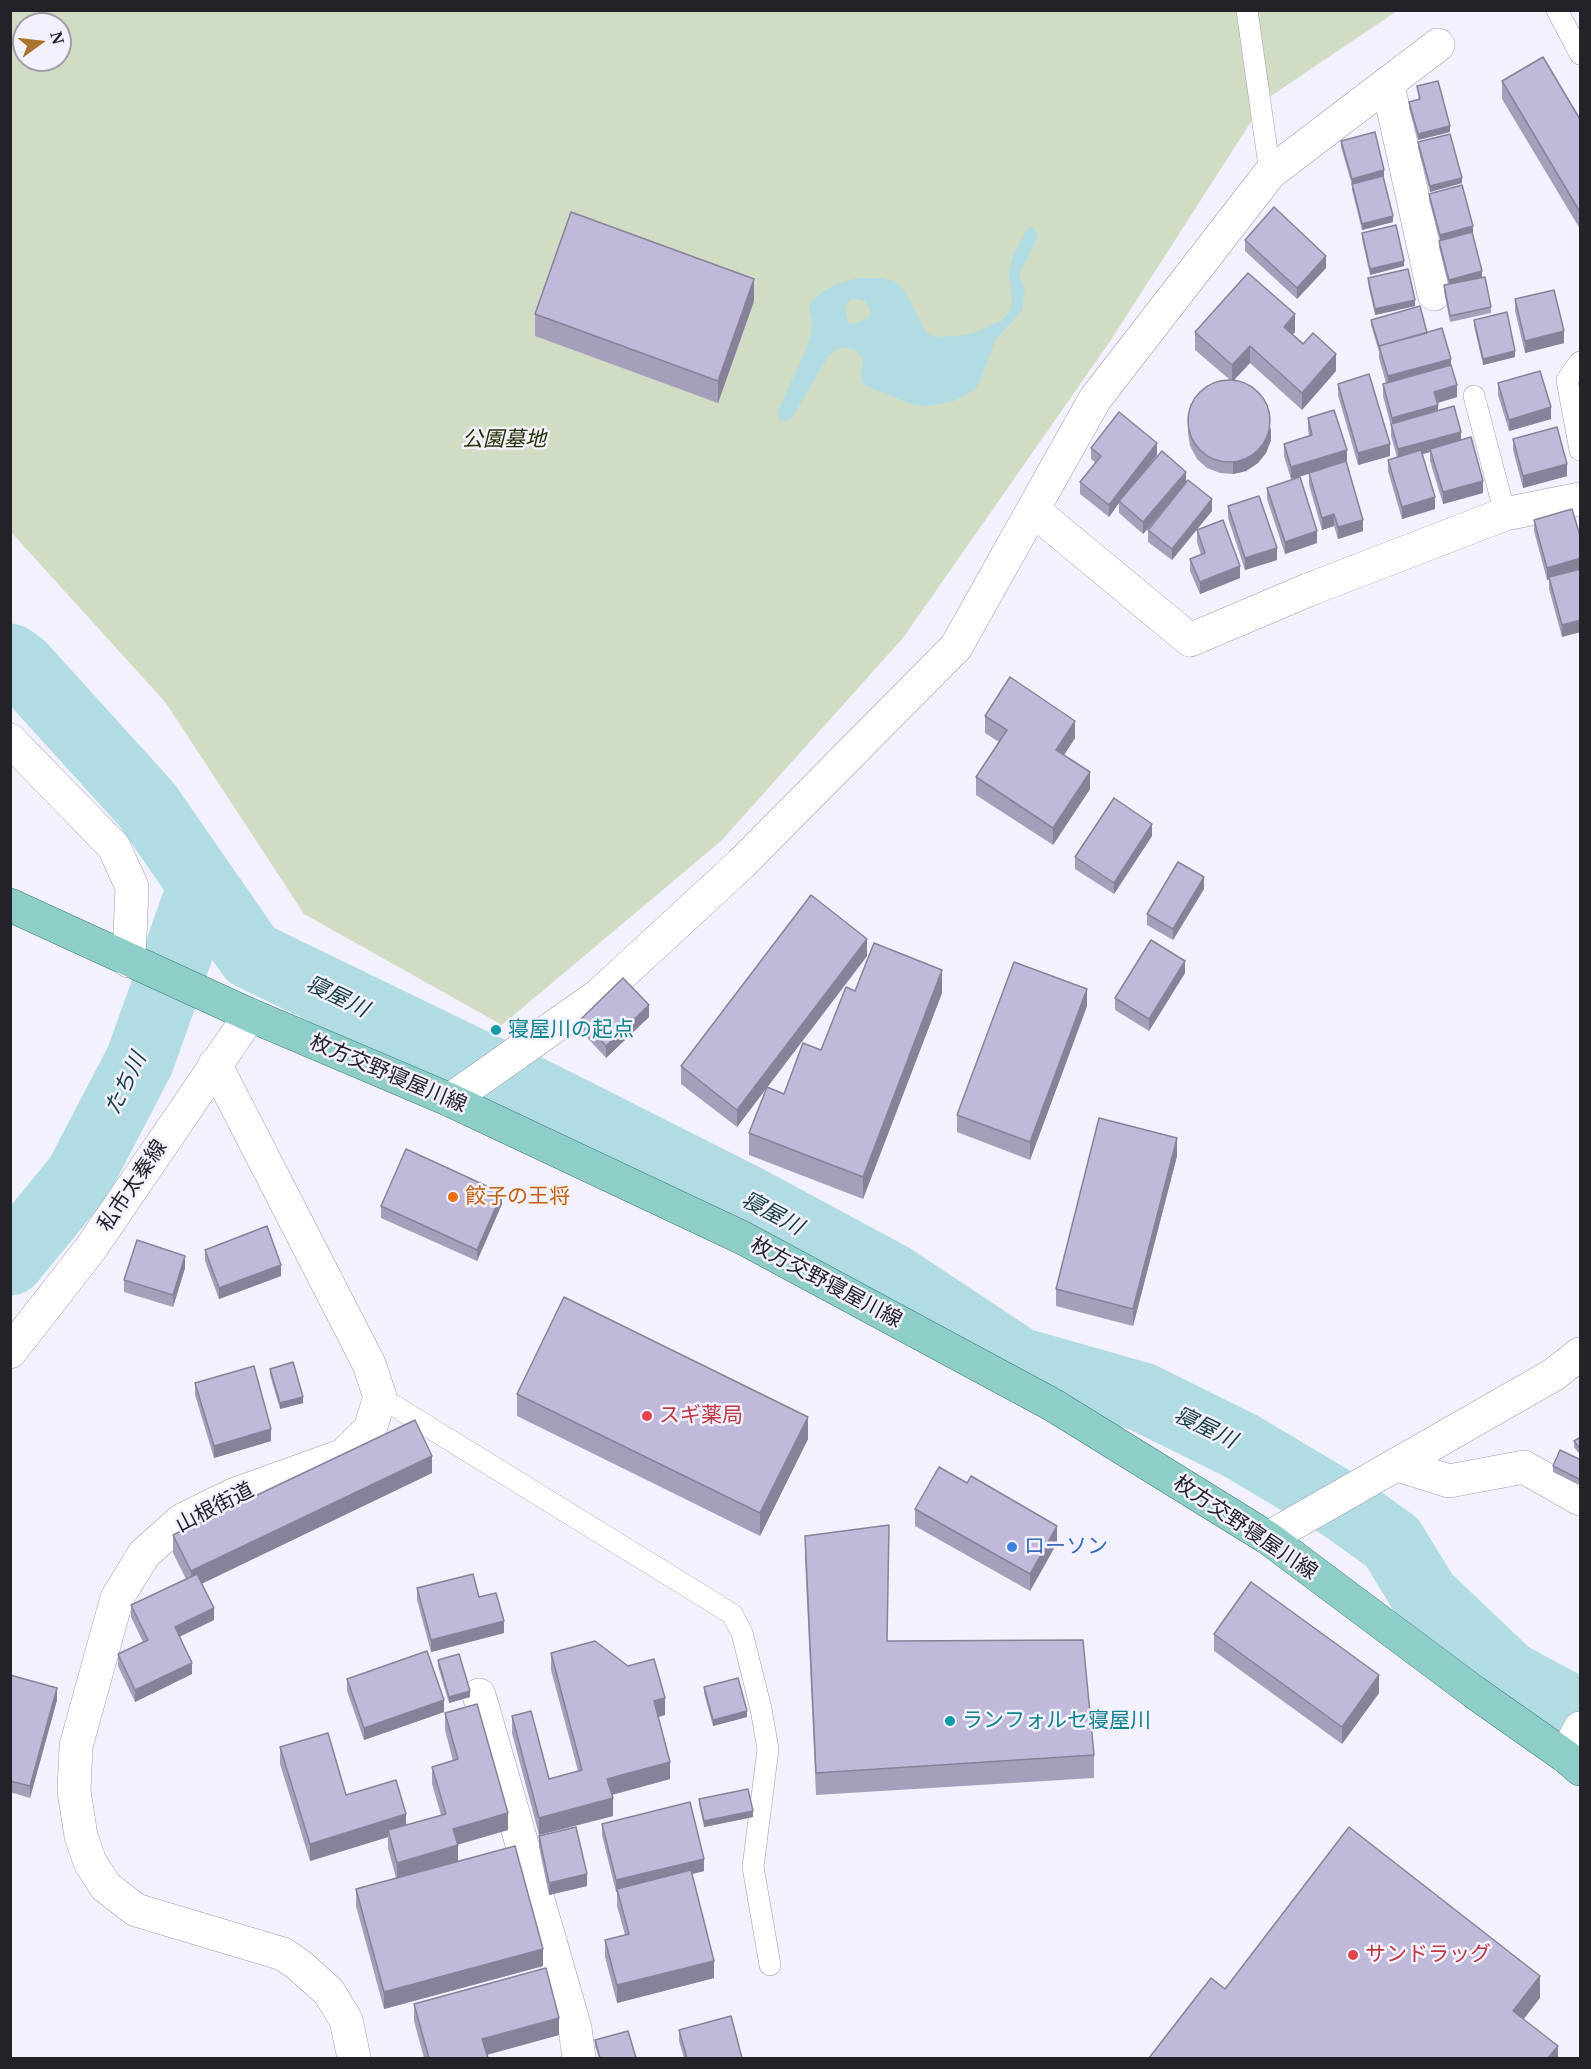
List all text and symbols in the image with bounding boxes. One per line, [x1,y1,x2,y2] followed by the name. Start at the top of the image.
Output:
[12,12,72,72] north arrow
[45,29,70,47] text: N
[462,427,546,453] park label: 公園墓地
[302,971,372,1023] water label: 寝屋川
[508,1017,634,1043] place label: 寝屋川の起点
[489,1023,503,1037] marker: 寝屋川の起点
[306,1030,470,1118] street label: 枚方交野寝屋川線
[100,1049,152,1119] water label: たち川
[93,1135,173,1237] street label: 私市太秦線
[465,1184,570,1210] place label: 餃子の王将
[737,1187,807,1241] water label: 寝屋川
[446,1190,460,1204] marker: 餃子の王将
[746,1232,906,1334] street label: 枚方交野寝屋川線
[1170,1402,1240,1454] water label: 寝屋川
[659,1403,743,1429] place label: スギ薬局
[640,1409,654,1423] marker: スギ薬局
[1168,1471,1322,1585] street label: 枚方交野寝屋川線
[172,1478,258,1538] street label: 山根街道
[1024,1534,1108,1560] place label: ローソン
[1005,1540,1019,1554] marker: ローソン
[962,1708,1151,1734] place label: ランフォルセ寝屋川
[943,1714,957,1728] marker: ランフォルセ寝屋川
[1365,1942,1491,1968] place label: サンドラッグ
[1346,1948,1360,1962] marker: サンドラッグ

